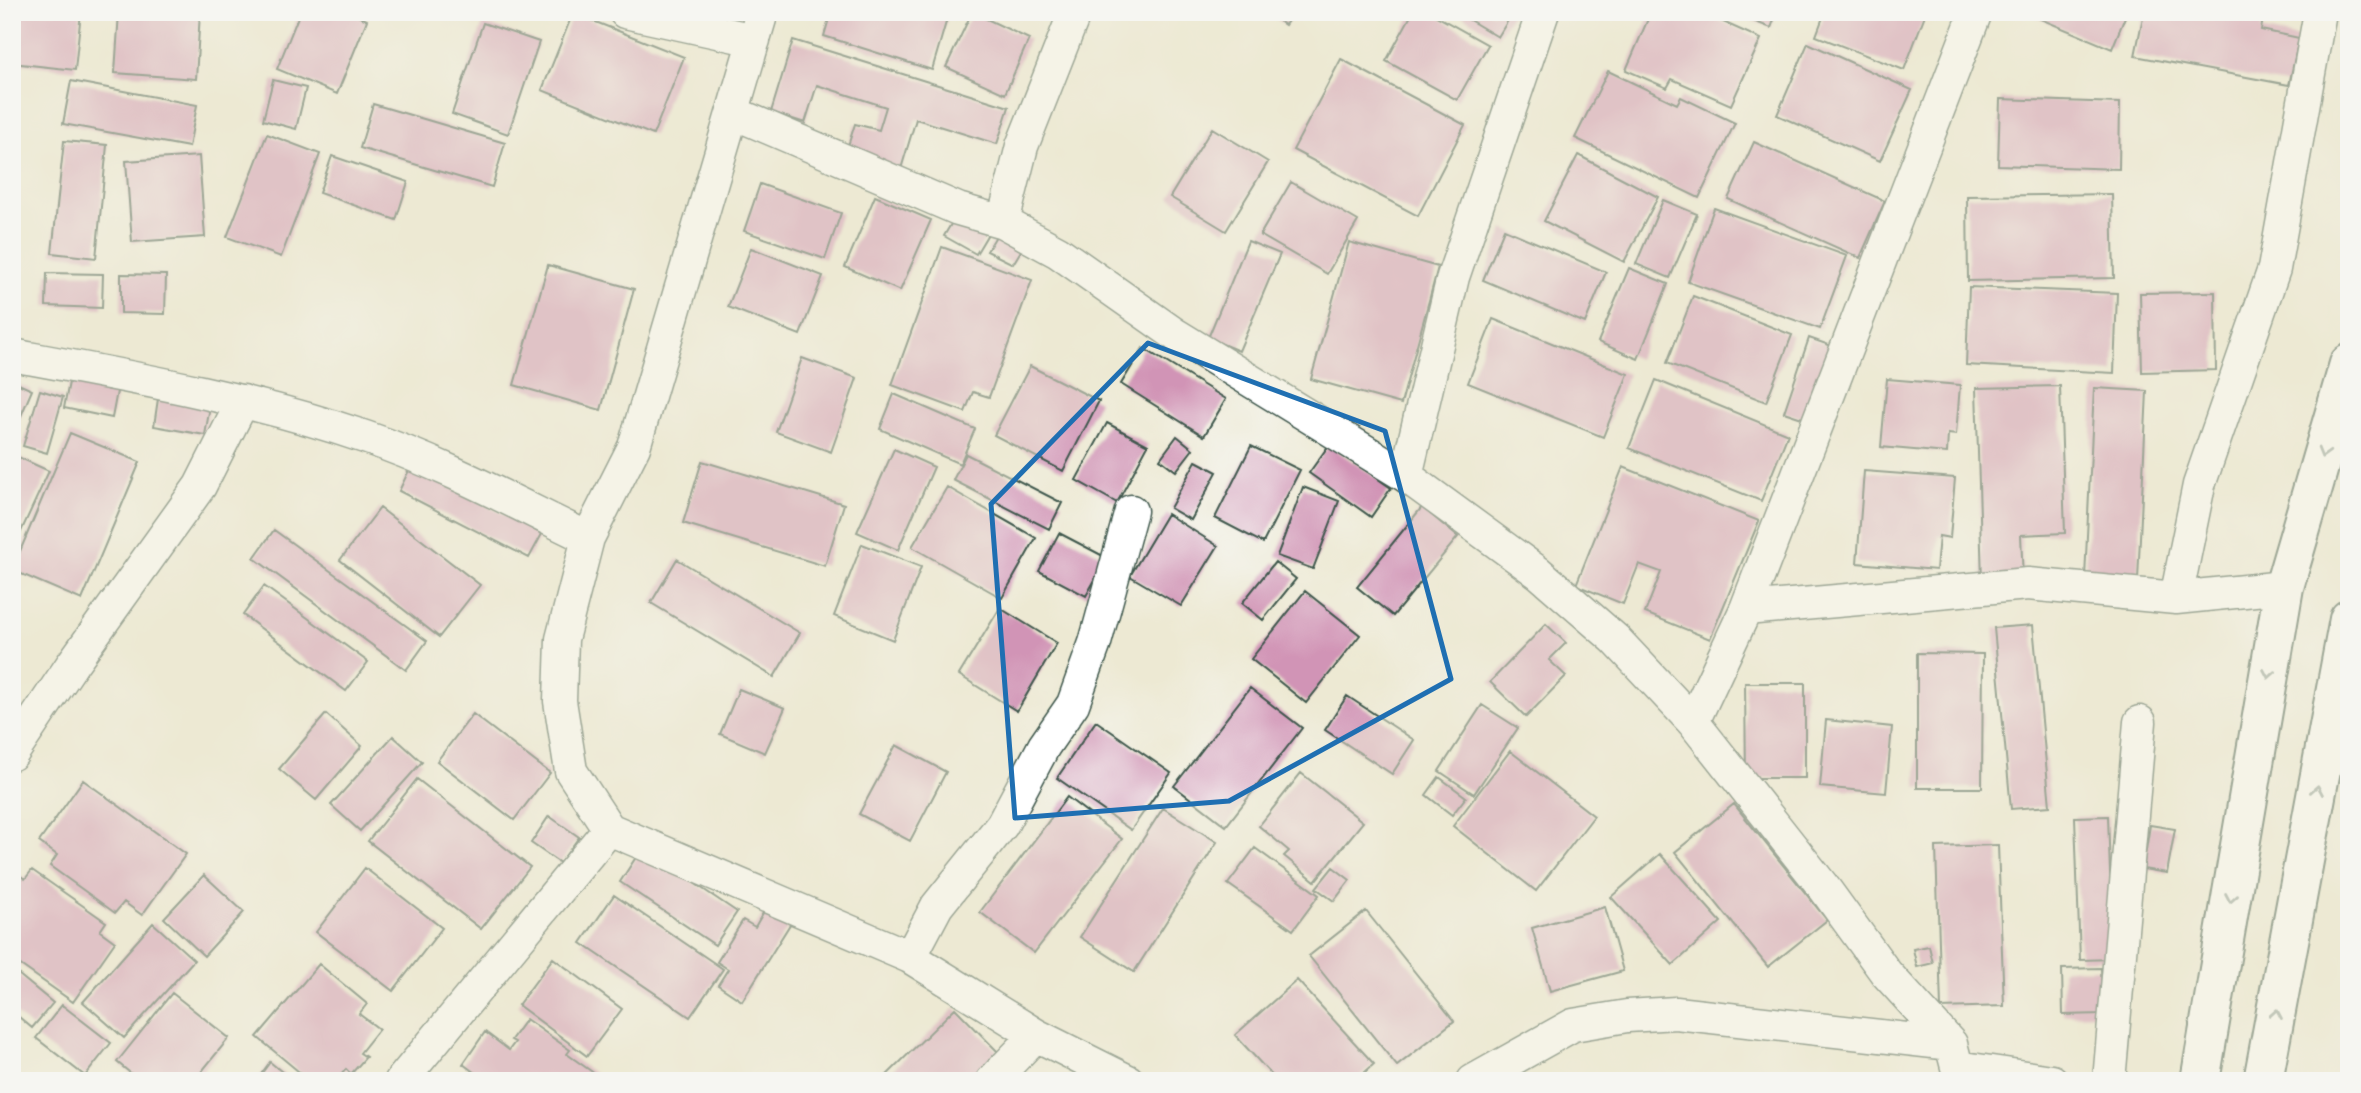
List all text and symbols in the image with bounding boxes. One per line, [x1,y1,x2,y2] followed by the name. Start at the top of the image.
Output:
[2316,447,2331,459] one-way arrow
[2262,668,2277,680] one-way arrow
[2309,784,2324,796] one-way arrow
[2224,892,2239,904] one-way arrow
[2268,1008,2283,1020] one-way arrow

